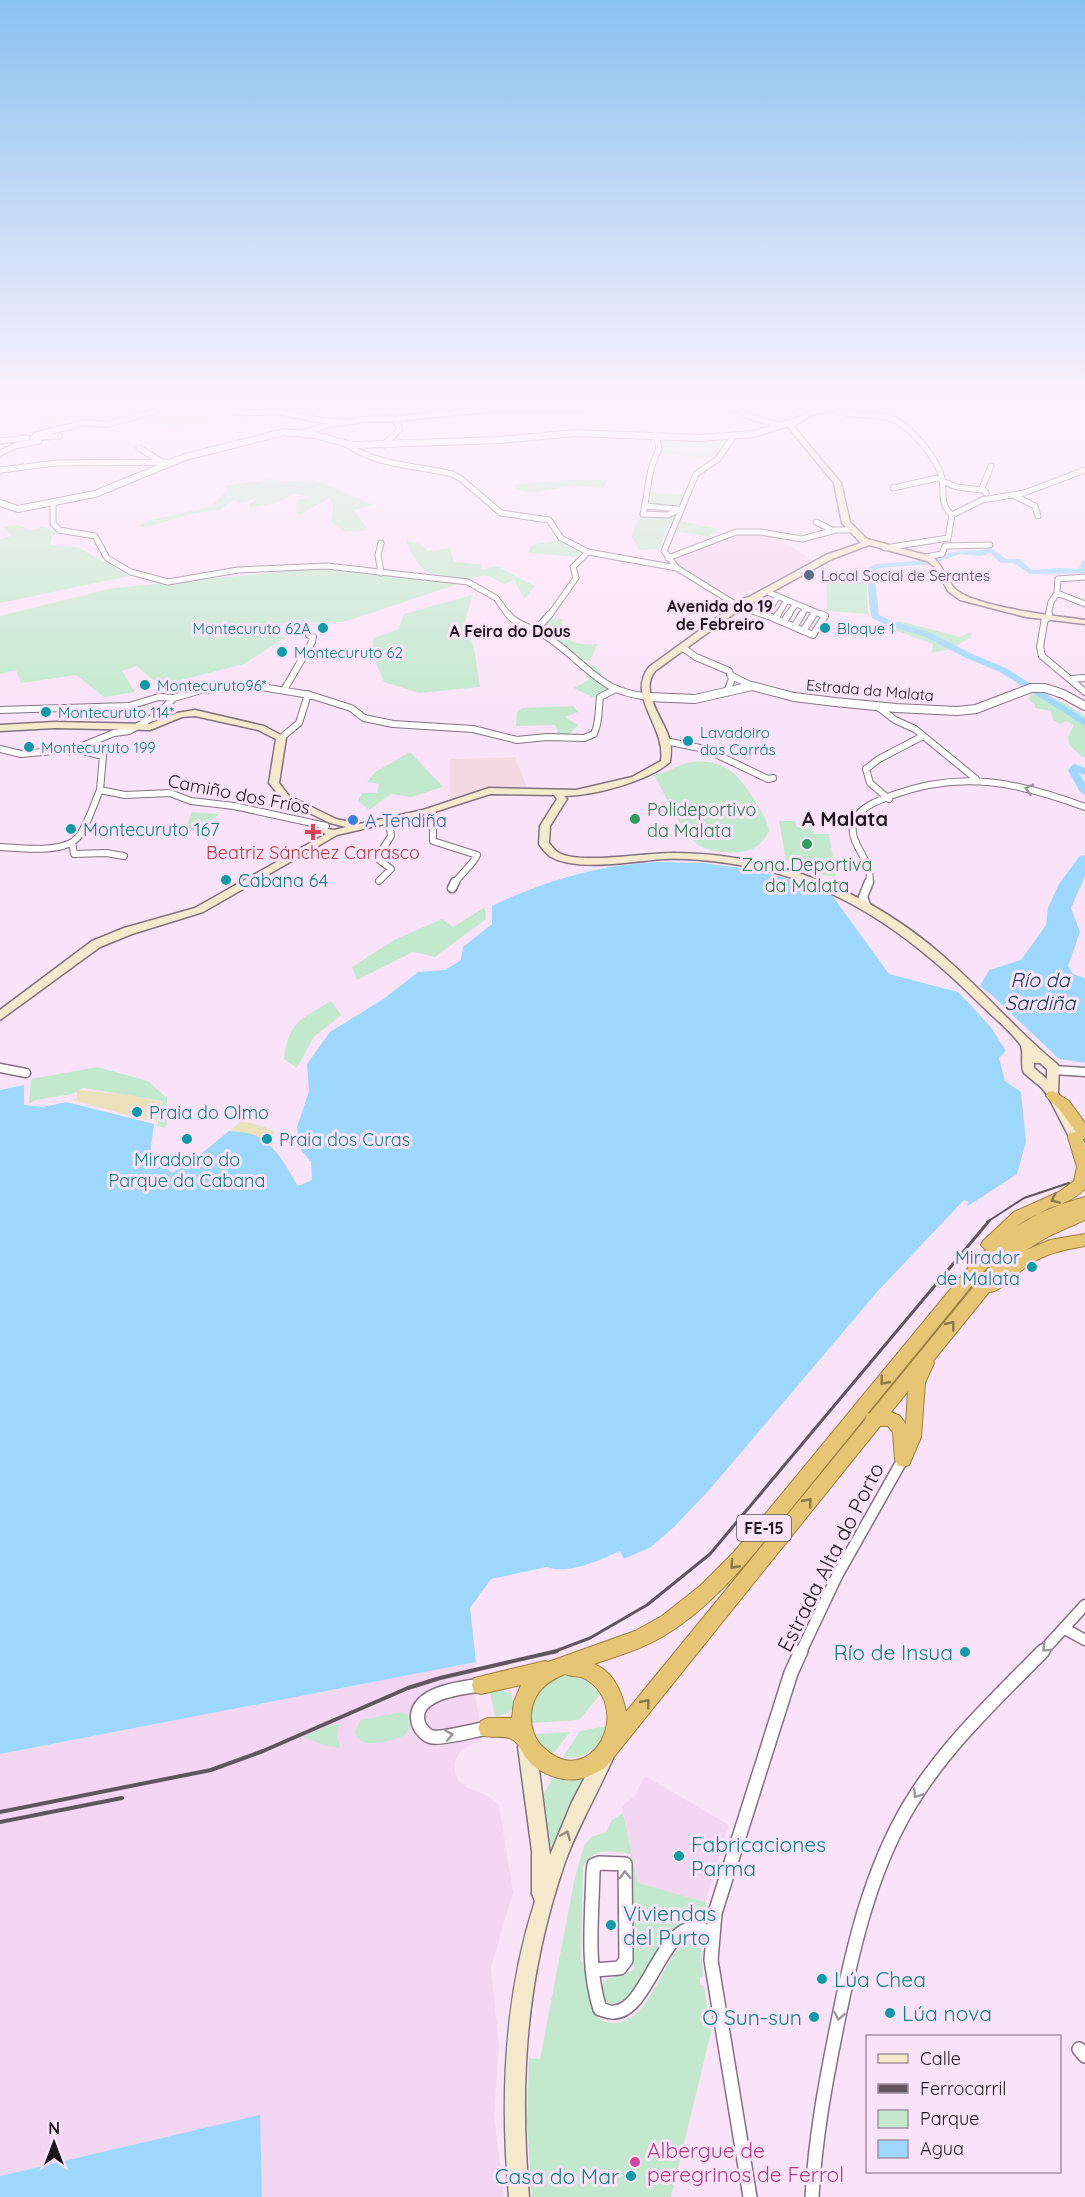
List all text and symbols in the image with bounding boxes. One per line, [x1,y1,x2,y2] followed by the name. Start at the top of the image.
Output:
[821,566,990,585] place label: Local Social de Serantes
[802,568,816,582] marker: Local Social de Serantes
[667,596,773,634] district label: Avenida do 19 de Febreiro
[193,619,311,638] place label: Montecuruto 62A
[837,619,895,638] place label: Bloque 1
[316,621,330,635] marker: Montecuruto 62A
[449,621,571,641] district label: A Feira do Dous
[818,621,832,635] marker: Bloque 1
[294,643,403,662] place label: Montecuruto 62
[275,645,289,659] marker: Montecuruto 62
[805,675,935,705] street label: Estrada da Malata
[157,676,267,695] place label: Montecuruto96*
[138,678,152,692] marker: Montecuruto96*
[58,703,174,722] place label: Montecuruto 114*
[39,705,53,719] marker: Montecuruto 114*
[700,723,776,759] place label: Lavadoiro dos Corrás
[681,734,695,748] marker: Lavadoiro dos Corrás
[41,738,156,757] place label: Montecuruto 199
[22,740,36,754] marker: Montecuruto 199
[166,769,312,819] street label: Camiño dos Fríos
[1025,783,1035,796] one-way arrow
[647,798,756,842] place label: Polideportivo da Malata
[802,806,888,831] district label: A Malata
[365,809,447,832] place label: A Tendiña
[628,812,642,826] marker: Polideportivo da Malata
[346,813,360,827] marker: A Tendiña
[83,818,219,841] place label: Montecuruto 167
[64,822,78,836] marker: Montecuruto 167
[306,825,320,839] marker: Beatriz Sánchez Carrasco
[800,837,814,851] marker: Zona Deportiva da Malata
[206,841,420,864] place label: Beatriz Sánchez Carrasco
[742,853,872,897] place label: Zona Deportiva da Malata
[238,869,328,892] place label: Cabana 64
[219,873,233,887] marker: Cabana 64
[1005,967,1077,1015] water label: Río da Sardiña
[149,1101,269,1124] place label: Praia do Olmo
[130,1105,144,1119] marker: Praia do Olmo
[279,1128,410,1151] place label: Praia dos Curas
[180,1132,194,1146] marker: Miradoiro do Parque da Cabana
[260,1132,274,1146] marker: Praia dos Curas
[109,1148,265,1192] place label: Miradoiro do Parque da Cabana
[1051,1192,1062,1204] one-way arrow
[936,1246,1020,1290] place label: Mirador de Malata
[1025,1260,1039,1274] marker: Mirador de Malata
[944,1321,955,1332] one-way arrow
[880,1374,891,1385] one-way arrow
[771,1458,889,1656] street label: Estrada Alta do Porto
[800,1498,811,1509] one-way arrow
[737,1515,791,1541] road number: FE-15
[730,1558,741,1569] one-way arrow
[834,1639,953,1665] place label: Río de Insua
[1042,1641,1053,1652] one-way arrow
[958,1645,972,1659] marker: Río de Insua
[639,1699,650,1710] one-way arrow
[444,1729,454,1742] one-way arrow
[913,1787,924,1798] one-way arrow
[559,1831,571,1842] one-way arrow
[691,1831,826,1881] place label: Fabricaciones Parma
[672,1849,686,1863] marker: Fabricaciones Parma
[619,1871,632,1880] one-way arrow
[623,1900,716,1950] place label: Viviendas del Purto
[604,1918,618,1932] marker: Viviendas del Purto
[834,1966,926,1992] place label: Lúa Chea
[815,1972,829,1986] marker: Lúa Chea
[902,2000,992,2026] place label: Lúa nova
[702,2004,802,2030] place label: O Sun-sun
[883,2006,897,2020] marker: Lúa nova
[807,2010,821,2024] marker: O Sun-sun
[833,2011,846,2021] one-way arrow
[866,2035,1061,2173] legend
[920,2047,961,2070] text: Calle
[920,2077,1007,2100] text: Ferrocarril
[920,2107,979,2130] text: Parque
[24,2113,84,2173] north arrow
[48,2118,60,2138] text: N
[647,2137,844,2187] place label: Albergue de peregrinos de Ferrol
[920,2137,964,2160] text: Agua
[628,2155,642,2169] marker: Albergue de peregrinos de Ferrol
[495,2163,619,2189] place label: Casa do Mar
[624,2169,638,2183] marker: Casa do Mar

